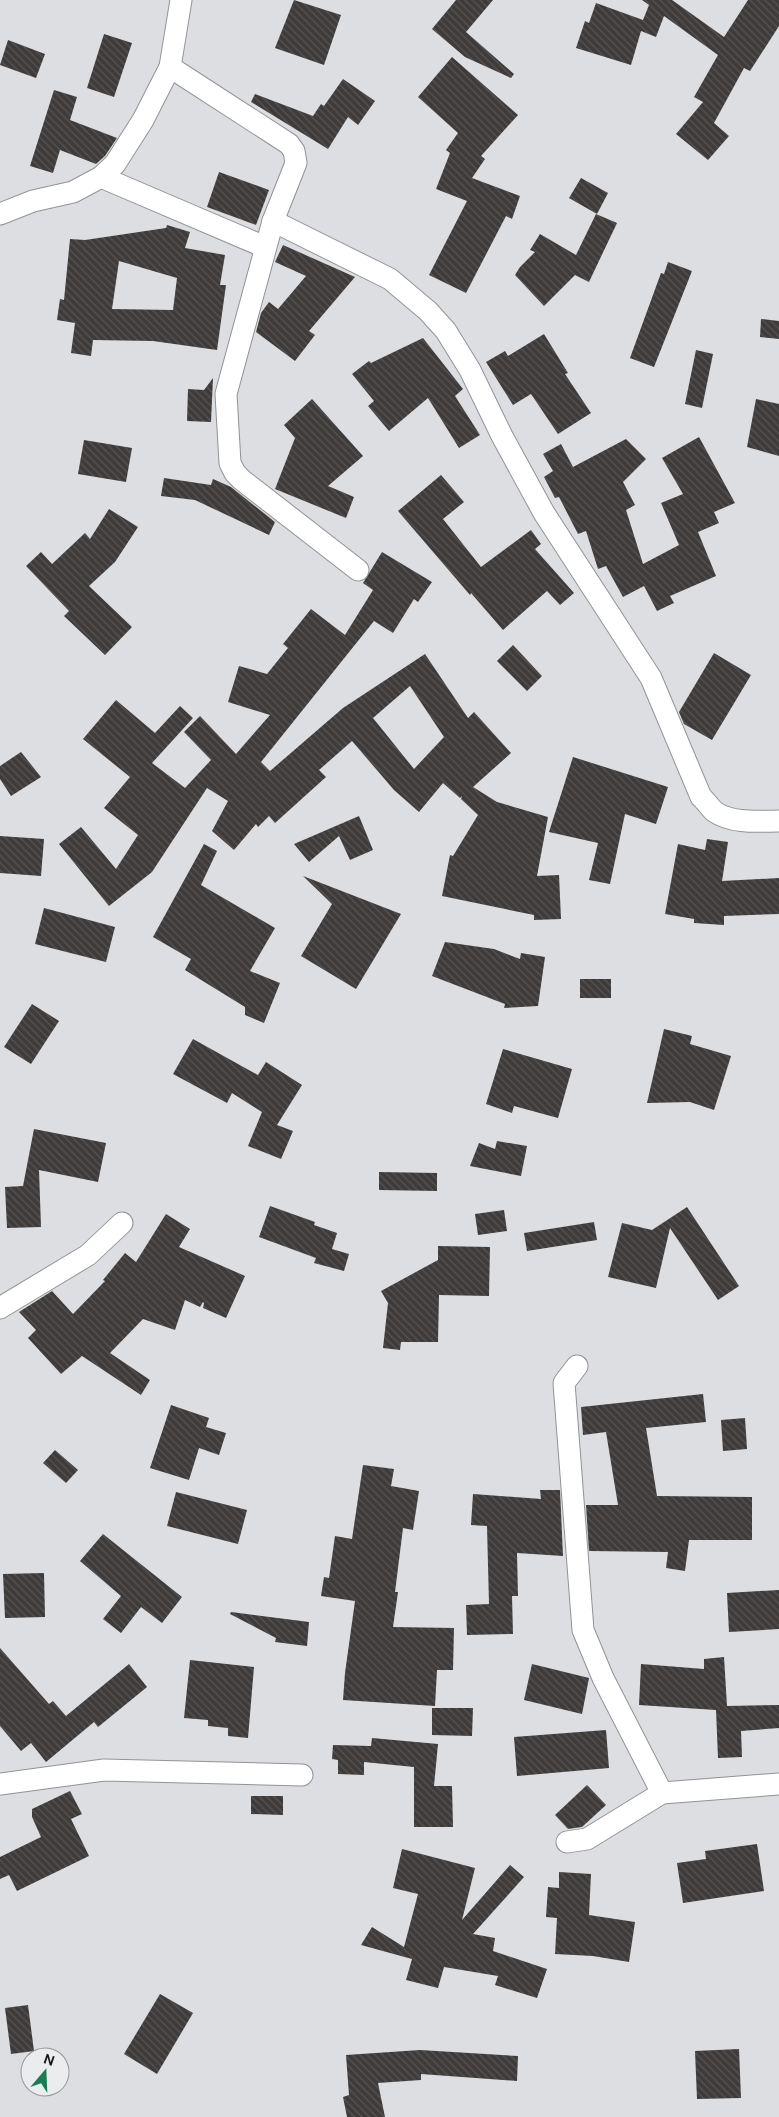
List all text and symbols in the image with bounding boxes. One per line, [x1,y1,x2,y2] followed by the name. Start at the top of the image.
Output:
[20,2047,70,2097] north arrow
[41,2050,57,2070] text: N

